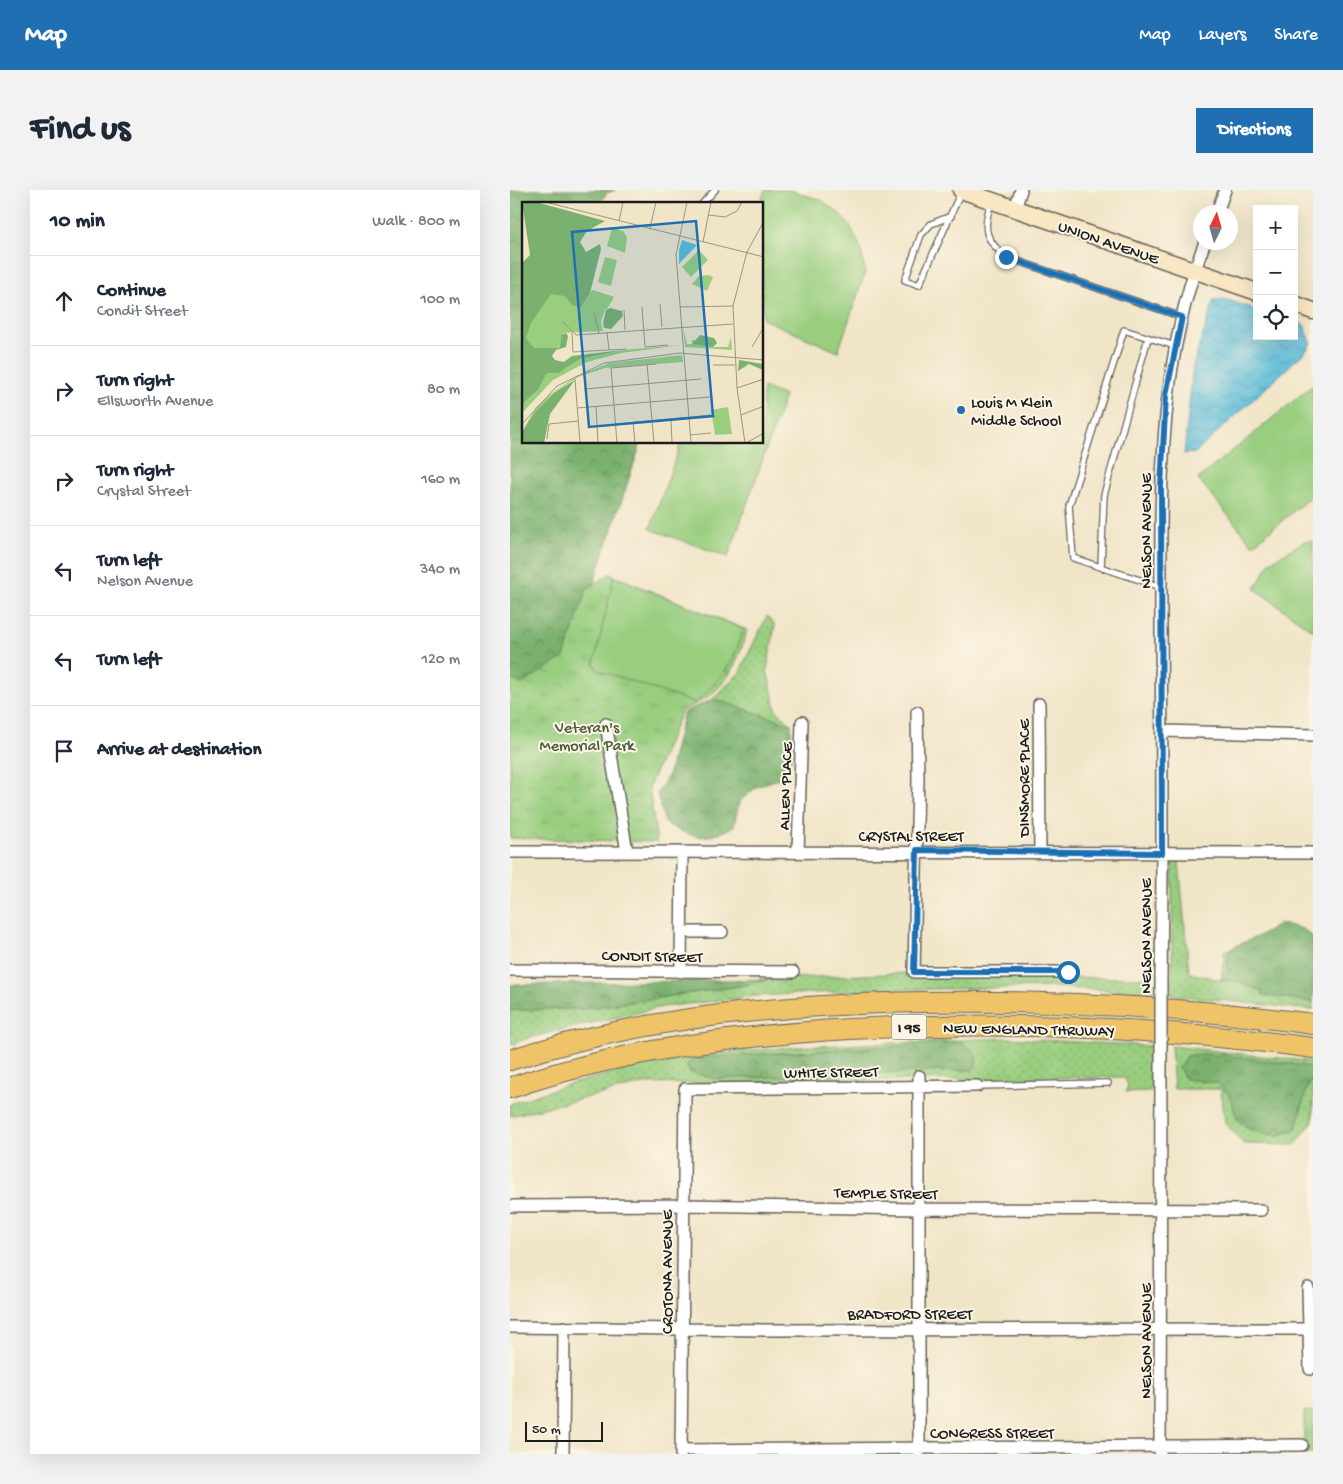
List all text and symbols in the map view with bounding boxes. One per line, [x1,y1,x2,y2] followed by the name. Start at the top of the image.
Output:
[25,21,67,50] text: Map
[1139,25,1171,46] text: Map
[1199,25,1246,46] text: Layers
[1274,25,1318,46] text: Share
[1196,108,1313,153] button: Directions
[30,110,130,151] text: Find us
[522,202,764,444] inset map
[1193,205,1238,250] north arrow
[1253,205,1298,340] map controls
[1253,205,1298,250] button: +
[50,210,105,235] text: 10 min
[372,213,460,232] text: Walk · 800 m
[1055,218,1162,271] street label: UNION AVENUE
[995,246,1018,269] route end
[1253,250,1298,295] button: −
[97,280,166,303] text: Continue
[50,287,78,315] icon: ahead
[420,291,460,310] text: 100 m
[1253,295,1298,340] button: locate
[97,303,187,322] text: Condit Street
[97,370,173,393] text: Turn right
[50,377,78,405] icon: right
[427,381,460,400] text: 80 m
[97,393,213,412] text: Ellsworth Avenue
[971,395,1061,432] place label: Louis M Klein Middle School
[955,404,967,416] marker: Louis M Klein Middle School
[97,460,173,483] text: Turn right
[50,467,78,495] icon: right
[421,471,460,490] text: 160 m
[1139,472,1158,589] street label: NELSON AVENUE
[97,483,191,502] text: Crystal Street
[97,550,161,573] text: Turn left
[50,557,78,585] icon: left
[420,561,460,580] text: 340 m
[97,573,193,592] text: Nelson Avenue
[50,647,78,675] icon: left
[97,649,161,672] text: Turn left
[421,651,460,670] text: 120 m
[1017,718,1036,838] street label: DINSMORE PLACE
[540,720,636,757] park label: Veteran's Memorial Park
[50,737,78,765] icon: arrive
[97,739,261,762] text: Arrive at destination
[776,741,799,830] street label: ALLEN PLACE
[858,829,964,848] street label: CRYSTAL STREET
[1139,877,1158,994] street label: NELSON AVENUE
[601,948,703,969] street label: CONDIT STREET
[1057,961,1080,984] route start
[892,1014,926,1040] road number: I 95
[943,1021,1115,1042] street label: NEW ENGLAND THRUWAY
[784,1064,879,1085] street label: WHITE STREET
[833,1185,939,1206] street label: TEMPLE STREET
[660,1209,679,1334] street label: CROTONA AVENUE
[1139,1282,1158,1399] street label: NELSON AVENUE
[847,1307,973,1326] street label: BRADFORD STREET
[525,1419,602,1442] scale bar
[532,1422,561,1439] text: 50 m
[930,1426,1055,1445] street label: CONGRESS STREET

